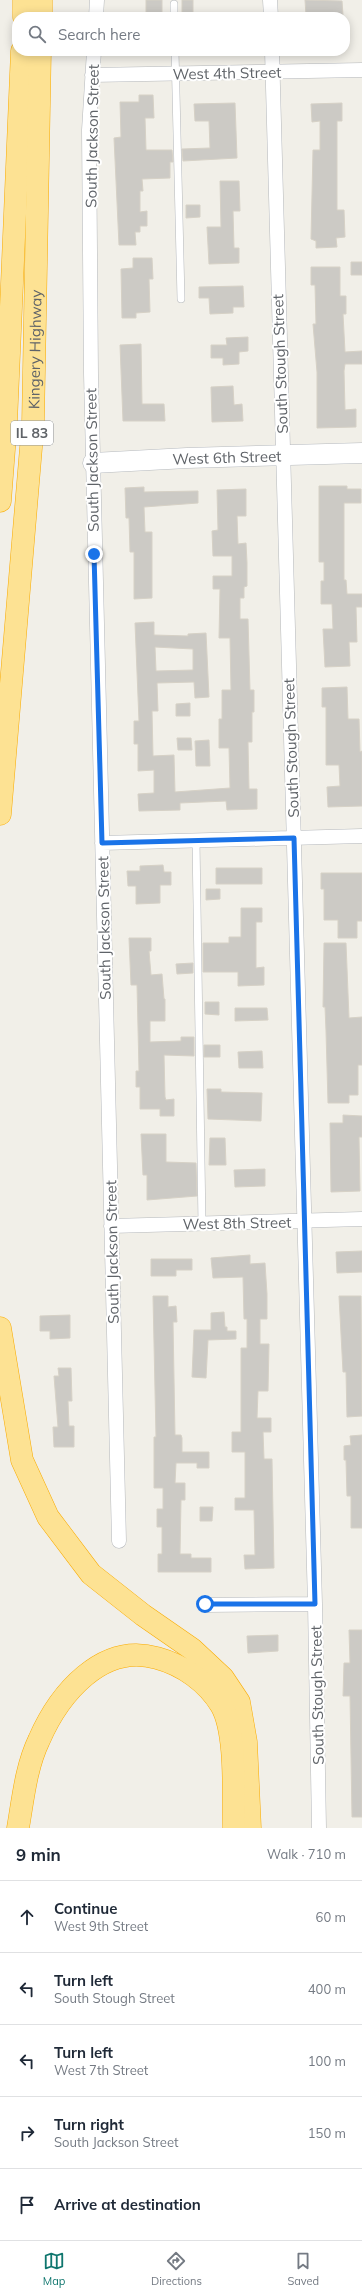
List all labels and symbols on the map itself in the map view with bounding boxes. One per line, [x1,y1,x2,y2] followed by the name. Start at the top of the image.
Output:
[172,63,282,83] street label: West 4th Street
[81,64,103,208] street label: South Jackson Street
[24,289,45,409] street label: Kingery Highway
[268,294,292,434] street label: South Stough Street
[81,388,103,532] street label: South Jackson Street
[11,421,53,445] road number: IL 83
[172,446,282,468] street label: West 6th Street
[85,545,103,563] route end
[279,678,303,818] street label: South Stough Street
[93,856,115,1000] street label: South Jackson Street
[101,1180,123,1324] street label: South Jackson Street
[182,1213,292,1233] street label: West 8th Street
[196,1595,214,1613] route start
[306,1625,328,1765] street label: South Stough Street

